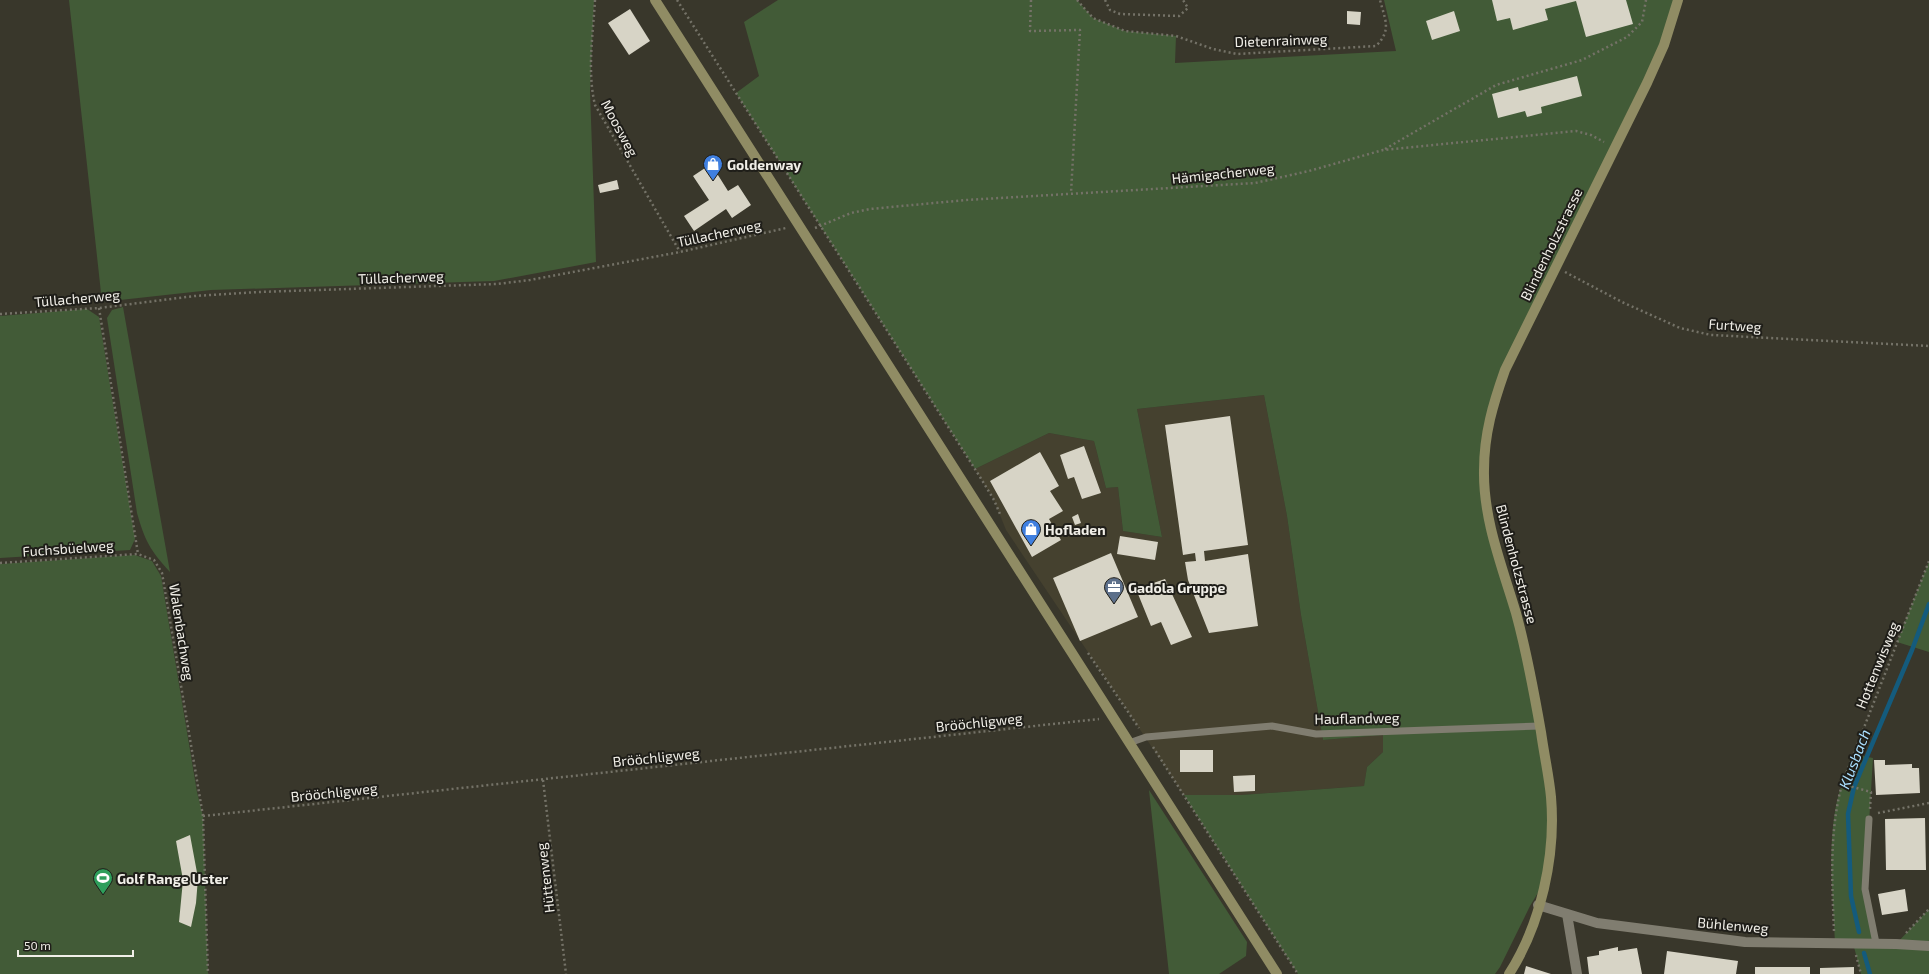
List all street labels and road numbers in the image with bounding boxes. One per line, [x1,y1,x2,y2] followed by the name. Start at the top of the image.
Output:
[1234,30,1328,50] street label: Dietenrainweg
[598,97,642,160] street label: Moosweg
[1171,159,1275,187] street label: Hämigacherweg
[1516,185,1586,303] street label: Blindenholzstrasse
[675,216,763,250] street label: Tüllacherweg
[358,267,444,287] street label: Tüllacherweg
[34,286,121,310] street label: Tüllacherweg
[1708,315,1762,335] street label: Furtweg
[1493,502,1541,626] street label: Blindenholzstrasse
[22,536,114,560] street label: Fuchsbüelweg
[166,582,198,682] street label: Walenbachweg
[1852,619,1902,711] street label: Hottenwisweg
[935,709,1023,735] street label: Brööchligweg
[1314,709,1400,727] street label: Hauflandweg
[612,744,700,770] street label: Brööchligweg
[290,779,378,805] street label: Brööchligweg
[532,842,558,914] street label: Hüttenweg
[1697,913,1770,937] street label: Bühlenweg

